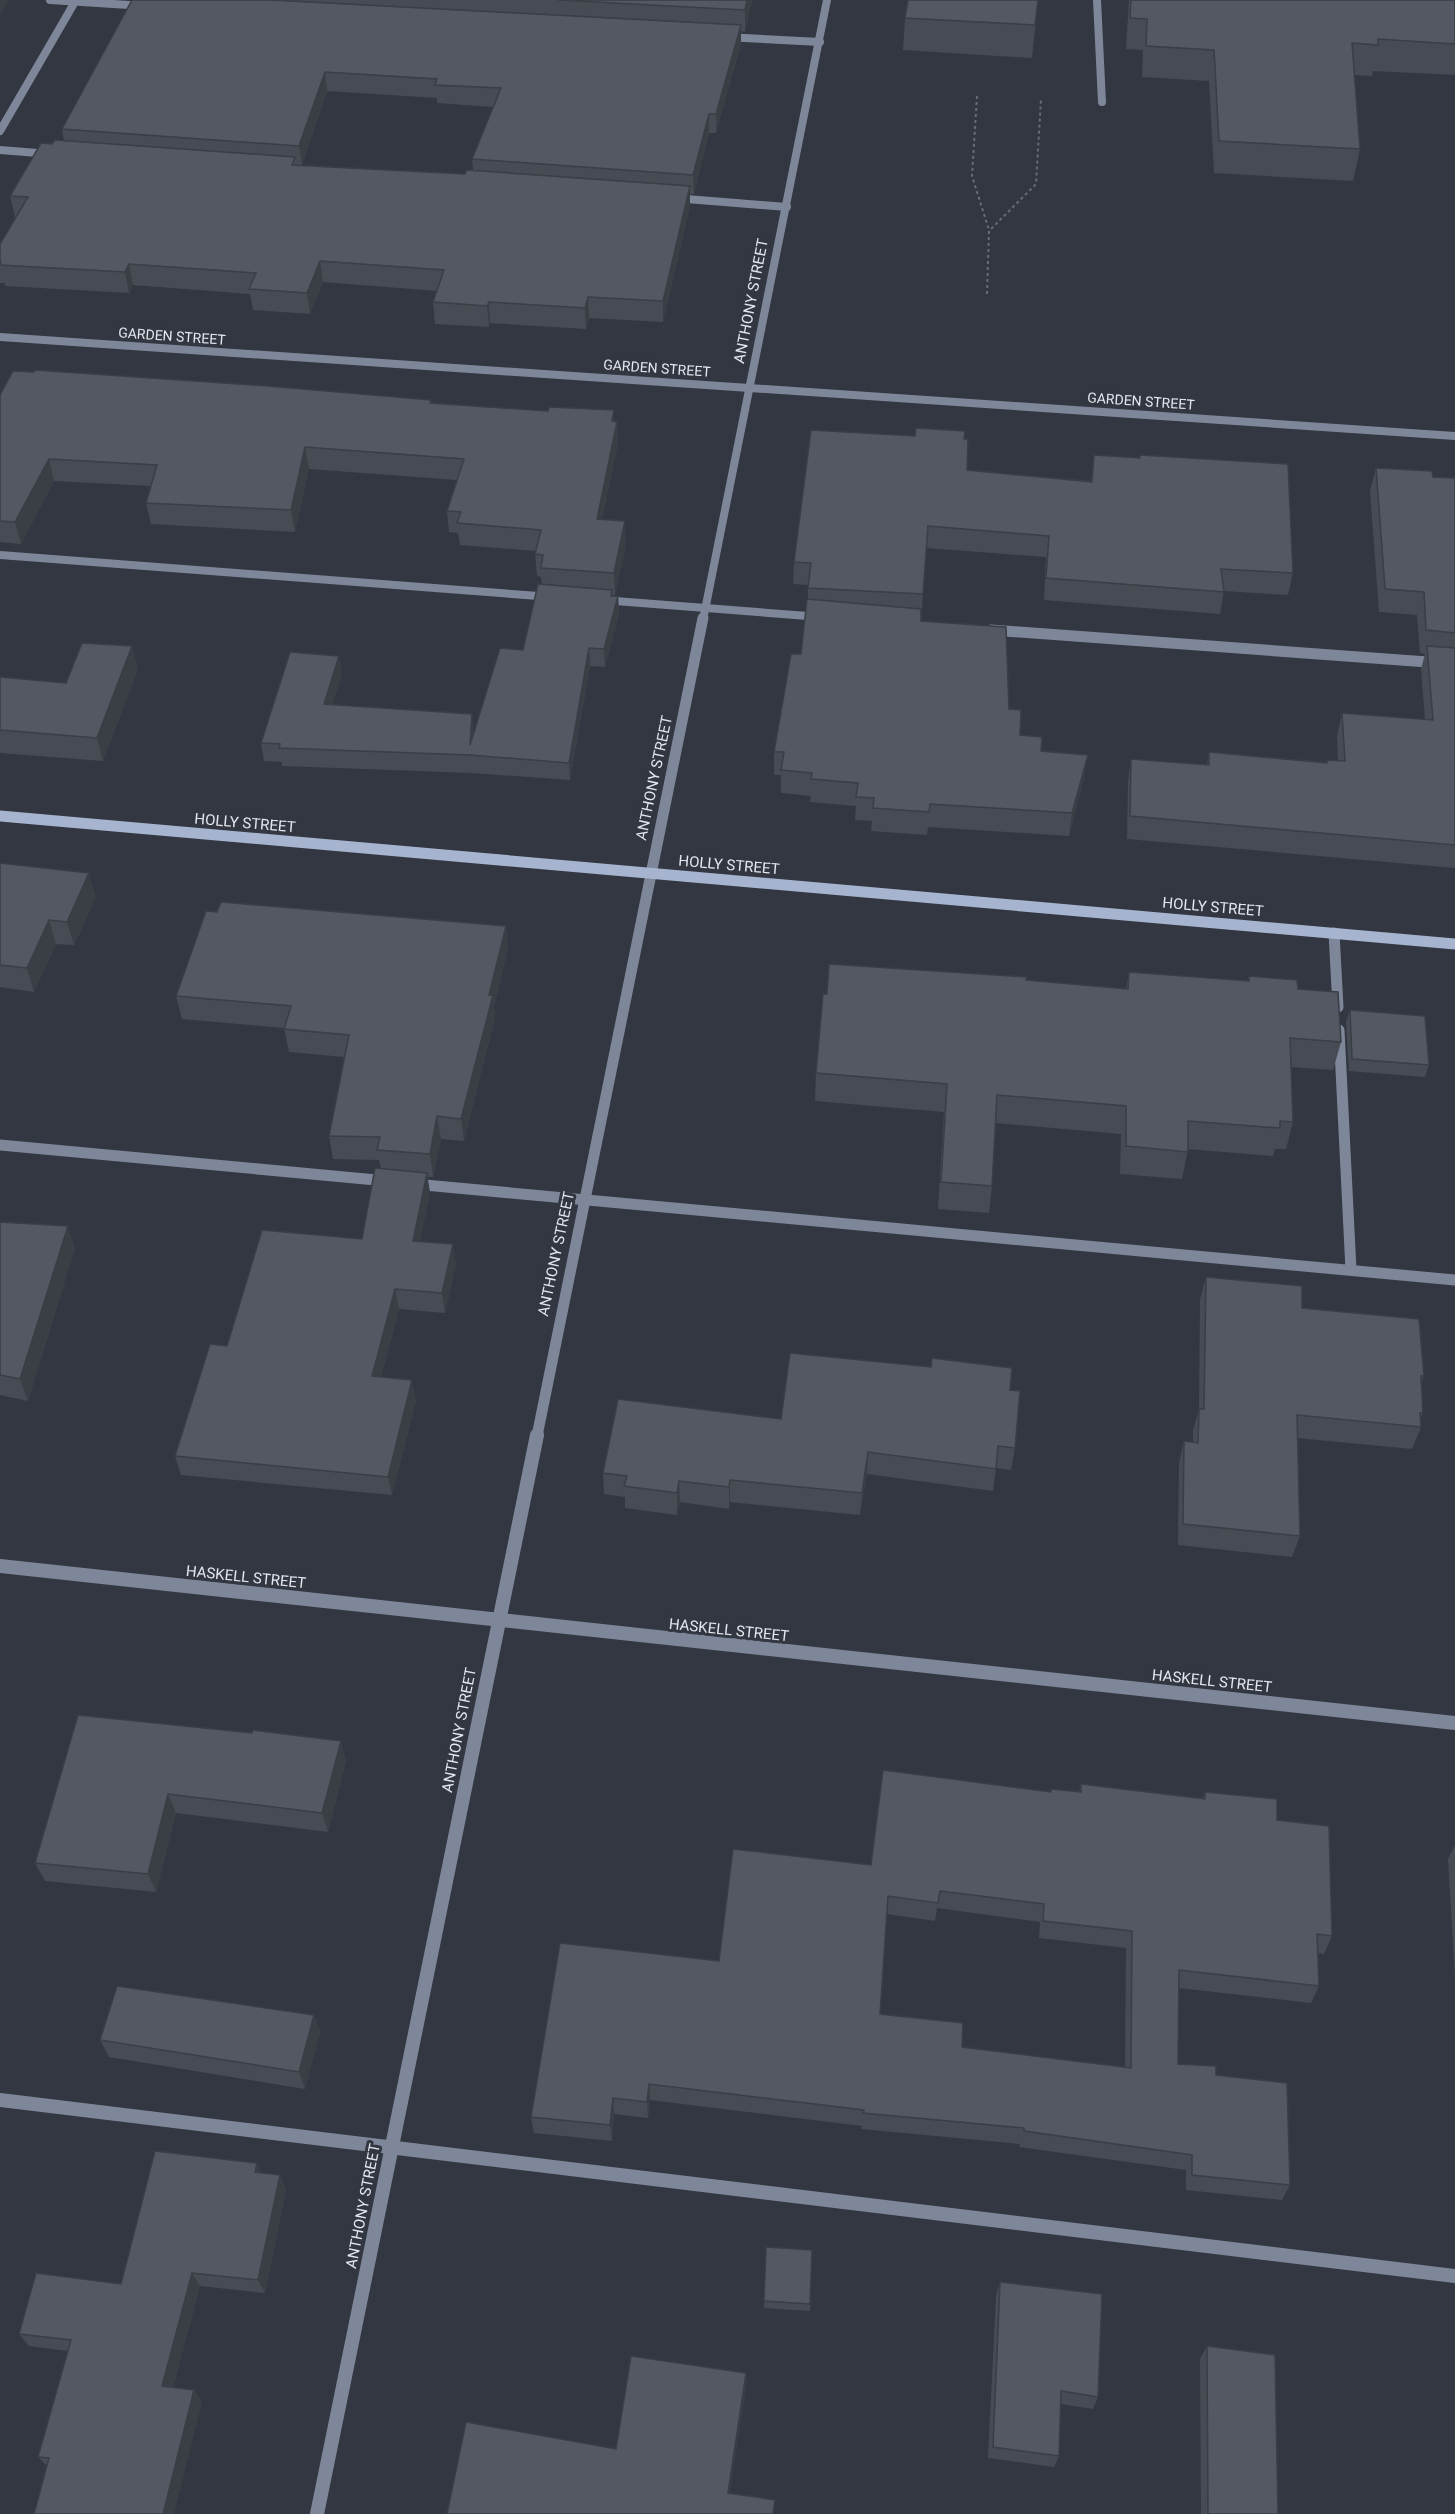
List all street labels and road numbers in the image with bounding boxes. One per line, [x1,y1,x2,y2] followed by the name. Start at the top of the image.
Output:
[730,237,772,365] street label: ANTHONY STREET
[118,324,227,348] street label: GARDEN STREET
[603,356,712,380] street label: GARDEN STREET
[1087,389,1196,413] street label: GARDEN STREET
[632,714,676,842] street label: ANTHONY STREET
[194,810,296,836] street label: HOLLY STREET
[678,852,780,878] street label: HOLLY STREET
[1162,894,1264,920] street label: HOLLY STREET
[534,1190,578,1318] street label: ANTHONY STREET
[185,1562,307,1592] street label: HASKELL STREET
[668,1615,790,1645] street label: HASKELL STREET
[438,1666,480,1794] street label: ANTHONY STREET
[1151,1666,1273,1696] street label: HASKELL STREET
[342,2142,384,2270] street label: ANTHONY STREET

